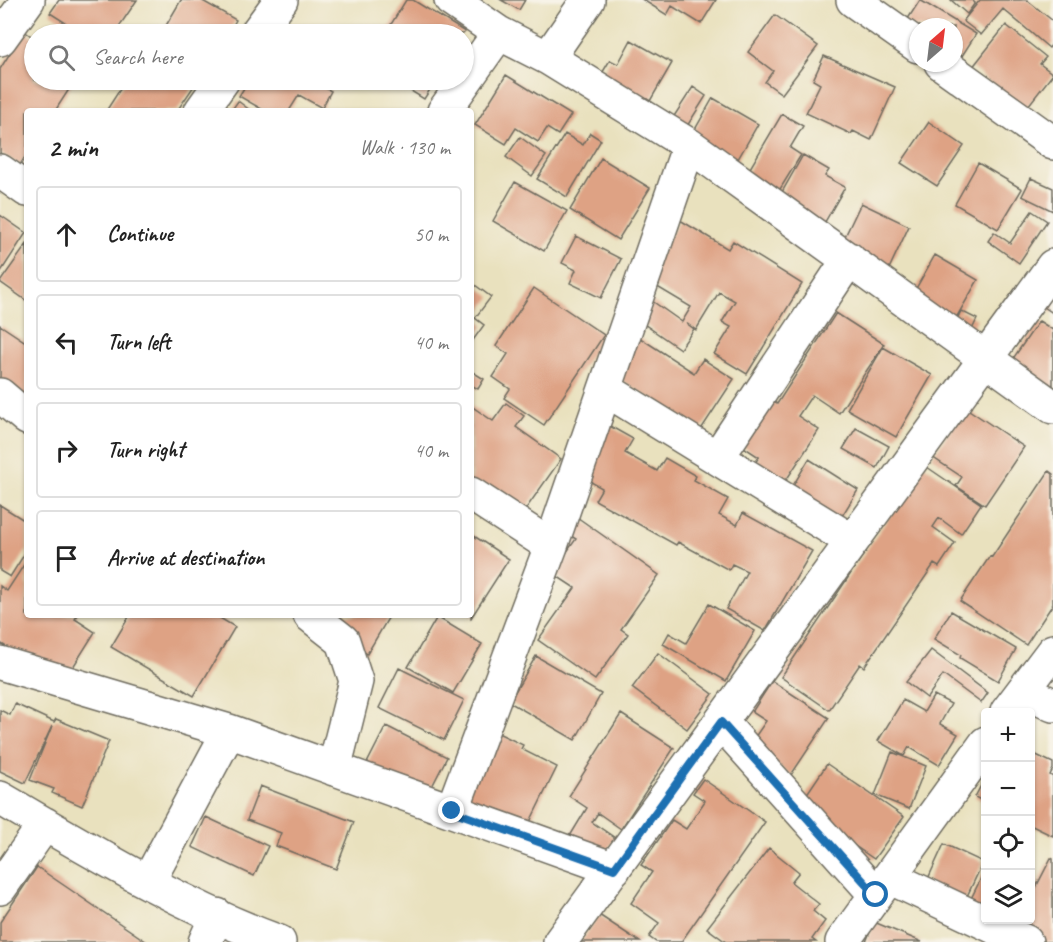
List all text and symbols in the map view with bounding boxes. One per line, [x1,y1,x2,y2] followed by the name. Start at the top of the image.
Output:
[909,18,963,72] north arrow
[24,24,474,90] search box
[45,41,78,74] icon: search
[93,43,183,71] text: Search here
[48,131,98,164] text: 2 min
[360,135,450,160] text: Walk · 130 m
[50,218,83,251] icon: ahead
[107,220,173,248] text: Continue
[414,222,448,247] text: 50 m
[50,326,83,359] icon: left
[107,328,171,356] text: Turn left
[414,330,448,355] text: 40 m
[50,434,83,467] icon: right
[107,436,184,464] text: Turn right
[414,438,448,463] text: 40 m
[50,542,83,575] icon: arrive
[107,544,264,572] text: Arrive at destination
[981,708,1035,924] map controls
[981,708,1035,762] button: +
[981,762,1035,816] button: −
[438,797,464,823] route end
[981,816,1035,870] button: locate
[981,870,1035,924] button: layers
[862,881,888,907] route start

